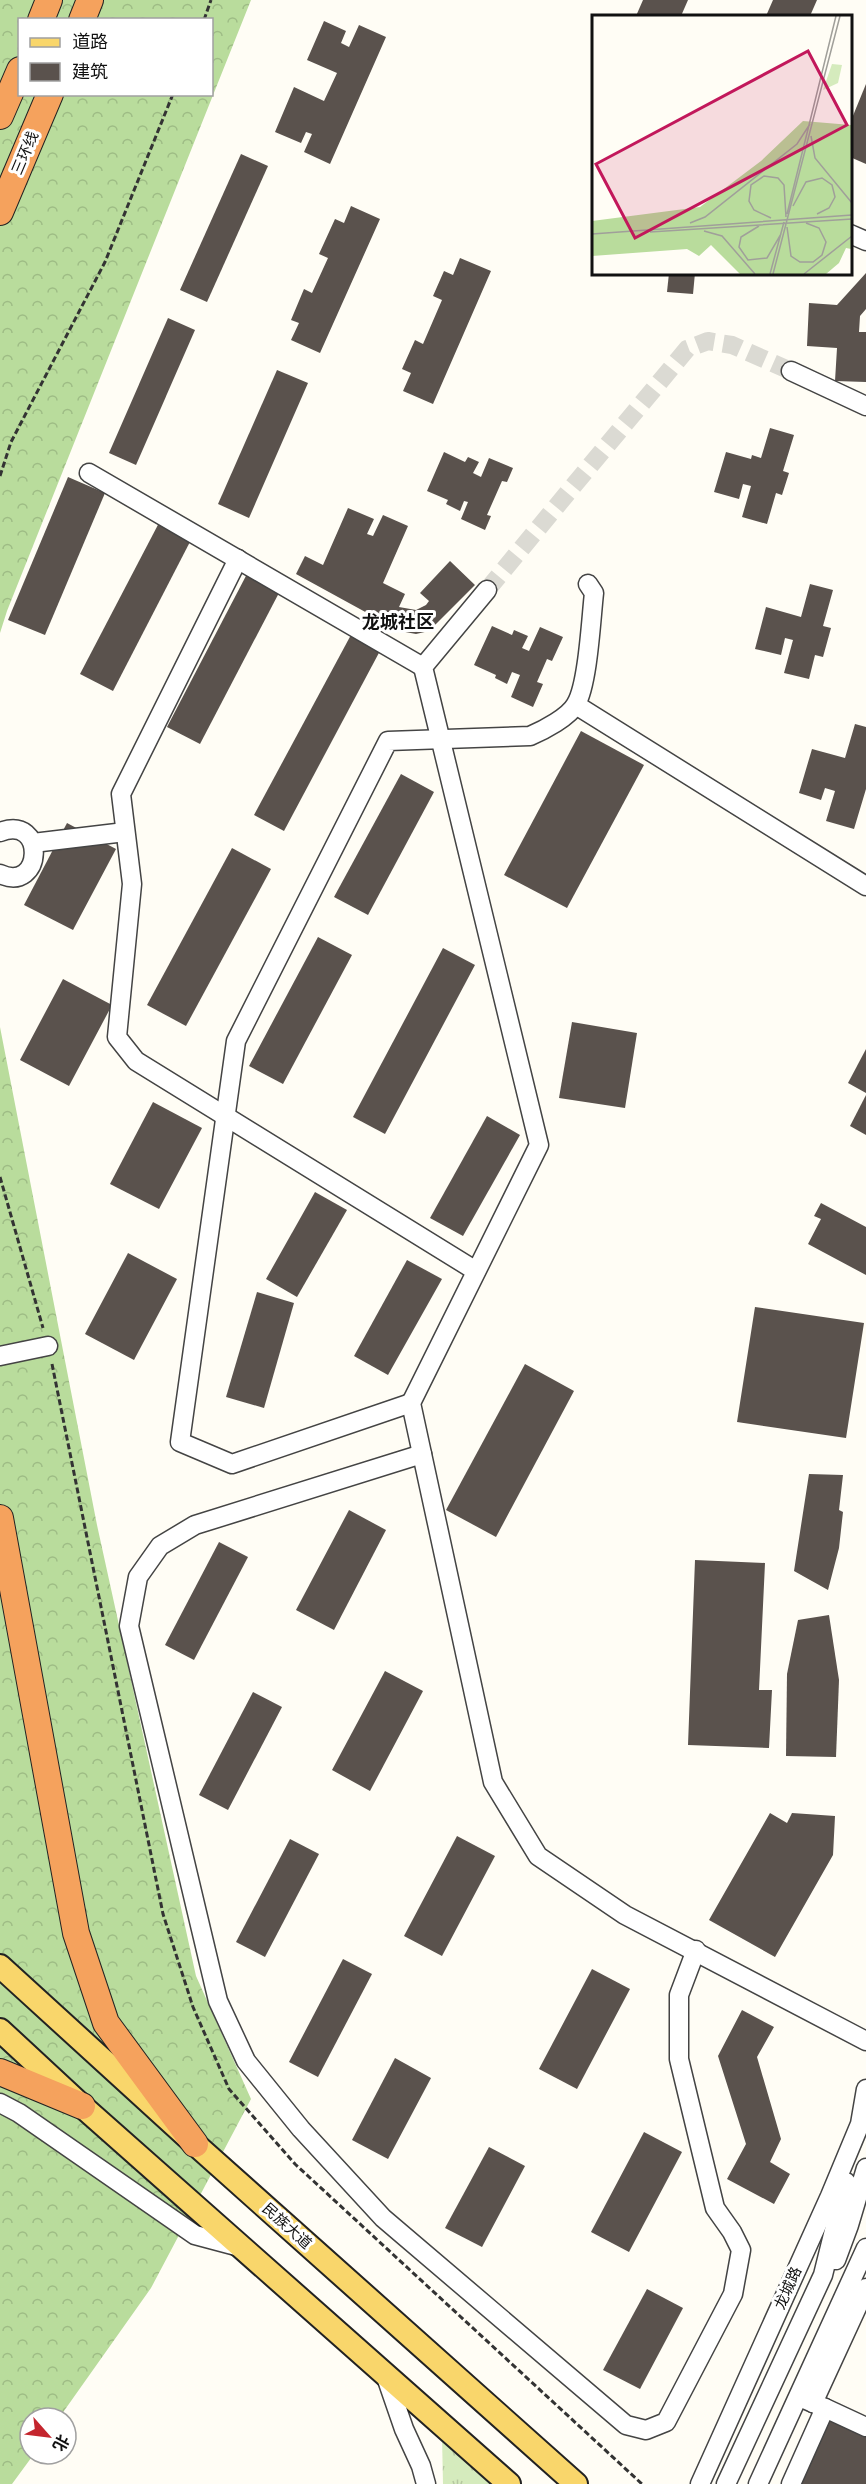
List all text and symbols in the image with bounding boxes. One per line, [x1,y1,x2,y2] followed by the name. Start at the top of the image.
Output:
[592,15,851,274] inset map
[18,18,213,96] legend
[72,32,108,52] text: 道路
[72,62,108,82] text: 建筑
[9,129,41,177] street label: 三环线
[362,612,434,632] district label: 龙城社区
[259,2200,315,2252] street label: 民族大道
[771,2264,804,2312] street label: 龙城路
[18,2406,78,2466] north arrow
[50,2432,72,2454] text: 北

